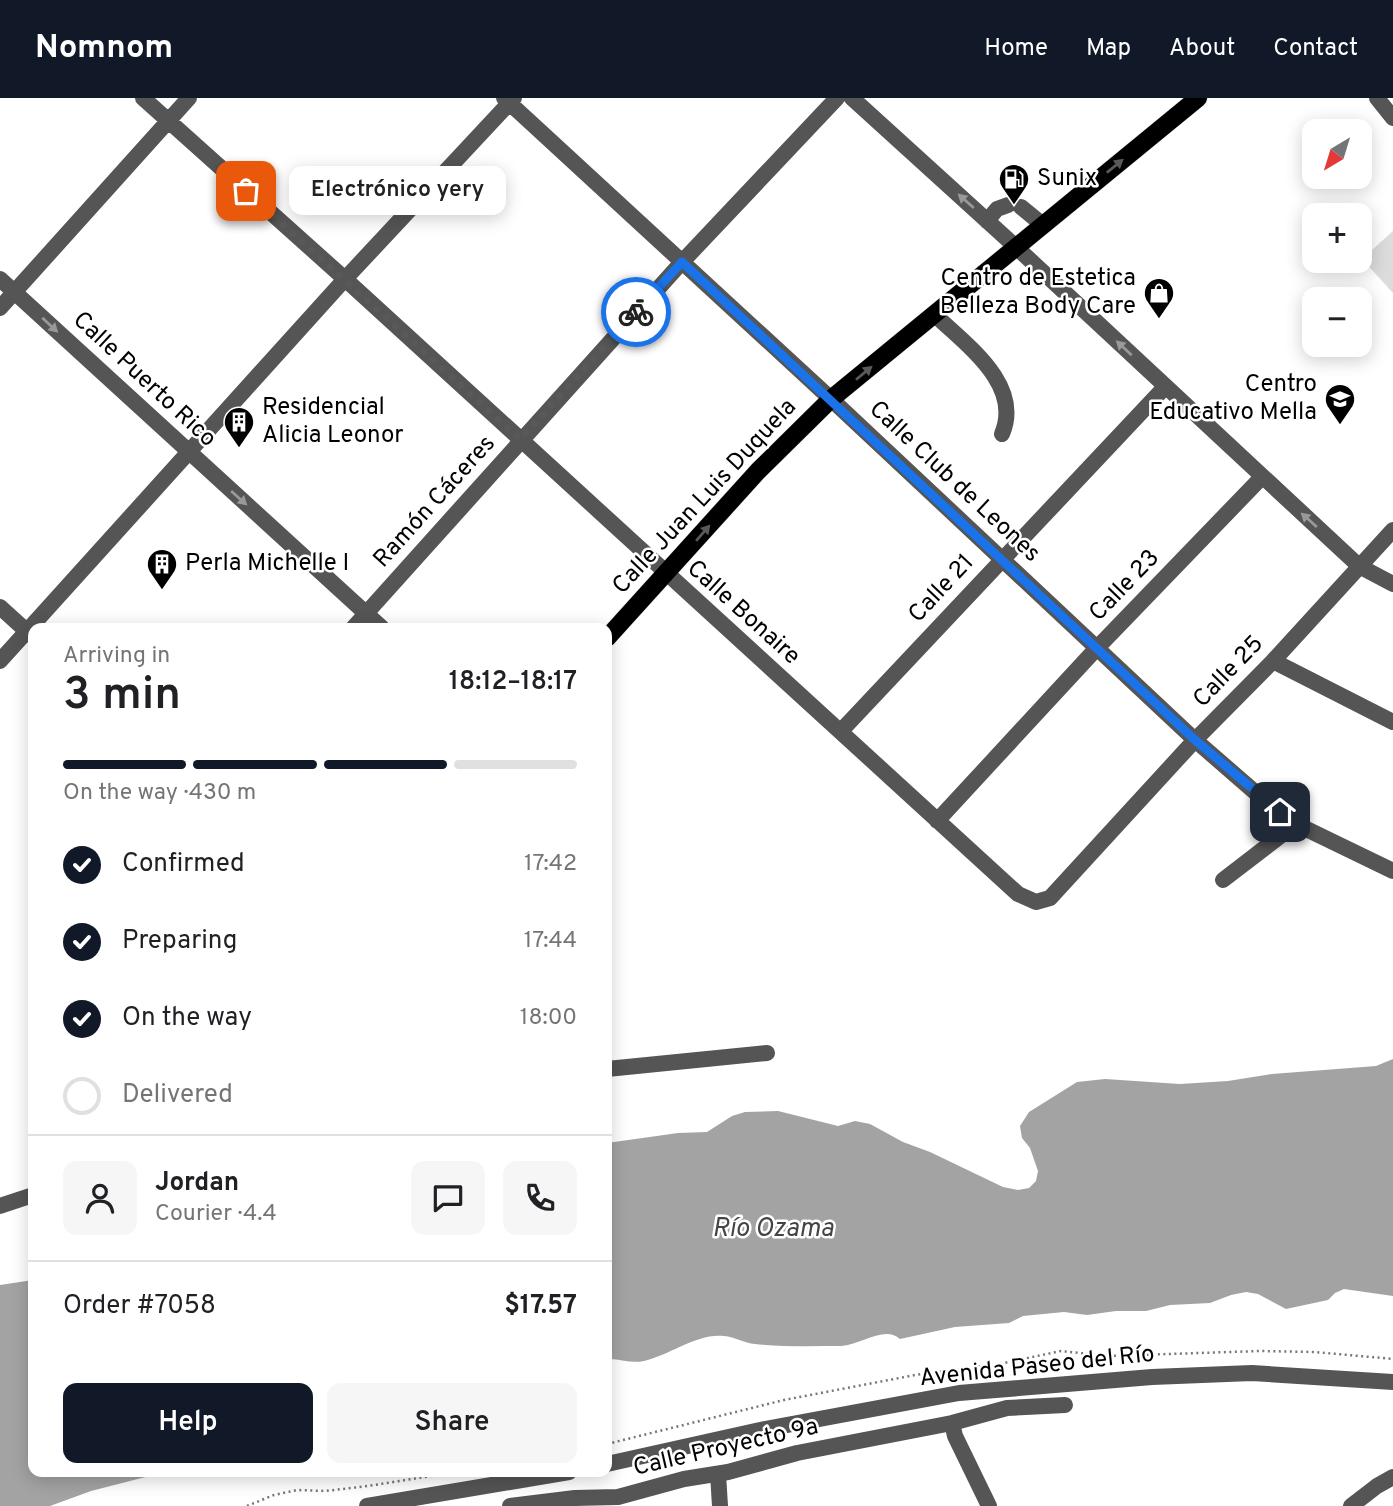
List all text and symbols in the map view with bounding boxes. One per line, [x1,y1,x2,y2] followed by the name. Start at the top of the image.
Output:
[35,28,173,70] text: Nomnom
[984,34,1048,64] text: Home
[1086,34,1131,64] text: Map
[1169,34,1235,64] text: About
[1273,34,1358,64] text: Contact
[1302,119,1372,189] north arrow
[1302,119,1372,357] map controls
[1107,159,1124,174] one-way arrow
[216,161,276,221] pin
[997,162,1031,206] fuel station icon: Sunix
[1037,164,1097,194] place label: Sunix
[288,166,505,216] callout: Electrónico yery
[227,172,265,210] icon: bag
[311,176,484,205] text: Electrónico yery
[957,193,975,209] one-way arrow
[1302,203,1372,273] button: +
[940,264,1136,322] place label: Centro de Estetica Belleza Body Care
[1142,276,1176,320] shop icon: Centro de Estetica Belleza Body Care
[601,277,671,347] courier
[1302,287,1372,357] button: −
[617,293,655,331] icon: bike
[66,306,222,454] street label: Calle Puerto Rico
[41,317,59,333] one-way arrow
[1116,341,1133,357] one-way arrow
[854,365,872,380] one-way arrow
[1149,370,1317,428] place label: Centro Educativo Mella
[1323,382,1357,426] school or university icon: Centro Educativo Mella
[262,393,404,451] place label: Residencial Alicia Leonor
[607,393,803,601] street label: Calle Juan Luis Duquela
[862,395,1046,569] street label: Calle Club de Leones
[222,405,256,449] building icon: Residencial Alicia Leonor
[368,430,502,574] street label: Ramón Cáceres
[230,490,248,506] one-way arrow
[1301,512,1318,528] one-way arrow
[695,525,710,542] one-way arrow
[1083,544,1167,628] street label: Calle 23
[145,547,179,591] building icon: Perla Michelle I
[903,548,981,630] street label: Calle 21
[185,549,349,579] place label: Perla Michelle I
[680,554,806,672] street label: Calle Bonaire
[1187,630,1271,714] street label: Calle 25
[63,642,170,671] text: Arriving in
[449,666,577,699] text: 18:12–18:17
[63,667,181,726] text: 3 min
[63,779,256,808] text: On the way · 430 m
[1250,782,1310,842] pin
[1261,793,1299,831] icon: home
[63,846,101,884] icon: check
[122,848,245,881] text: Confirmed
[524,850,577,879] text: 17:42
[63,923,101,961] icon: check
[122,925,237,958] text: Preparing
[524,927,577,956] text: 17:44
[63,1000,101,1038] icon: check
[122,1002,252,1035] text: On the way
[520,1004,577,1033] text: 18:00
[122,1079,233,1112] text: Delivered
[63,1161,137,1235] button: person
[411,1161,485,1235] button: chat
[503,1161,577,1235] button: phone
[155,1167,239,1200] text: Jordan
[155,1200,277,1229] text: Courier · 4.4
[712,1213,834,1246] water label: Río Ozama
[63,1290,216,1323] text: Order #7058
[504,1290,577,1323] text: $17.57
[918,1340,1156,1394] street label: Avenida Paseo del Río
[63,1383,313,1463] button: Help
[327,1383,577,1463] button: Share
[631,1412,821,1484] street label: Calle Proyecto 9a

